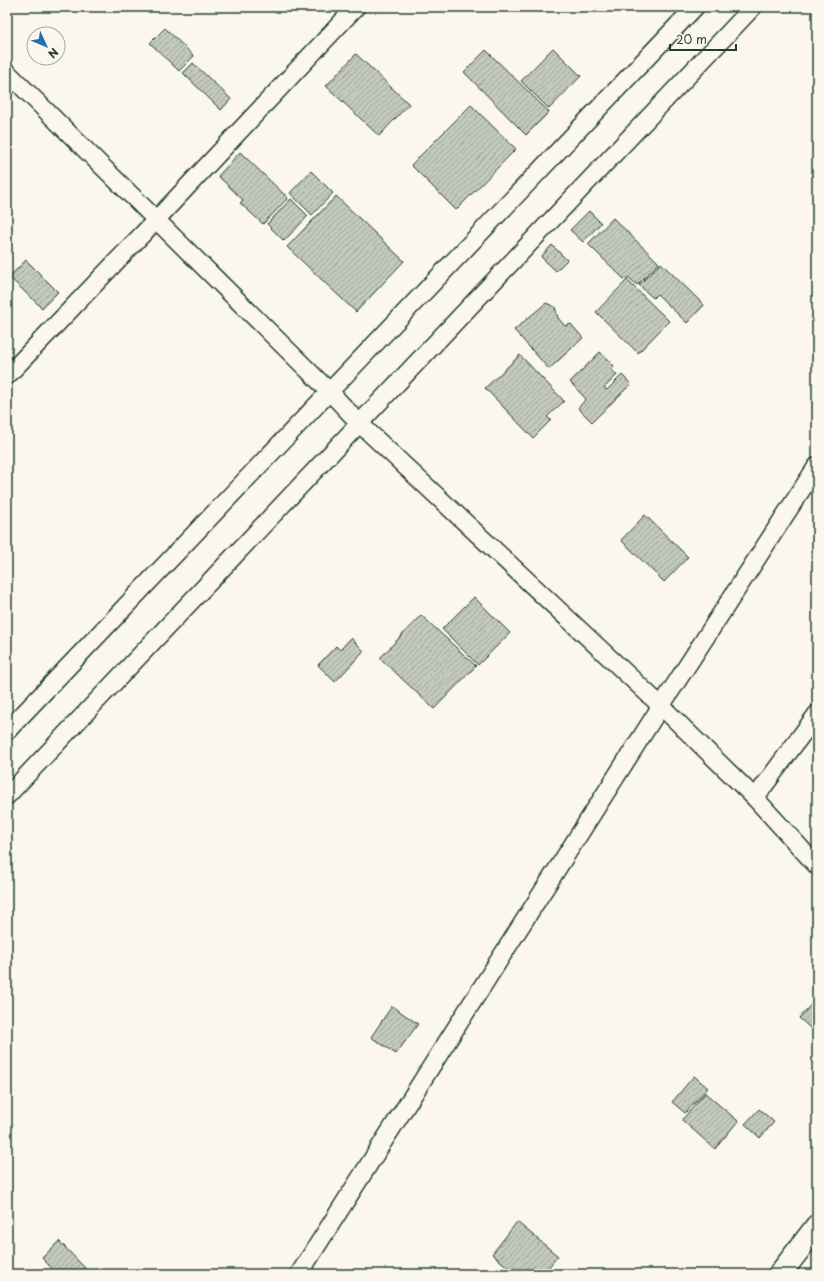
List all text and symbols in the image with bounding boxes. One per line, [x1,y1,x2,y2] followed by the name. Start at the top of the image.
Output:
[26,26,66,66] north arrow
[670,26,736,52] scale bar
[676,30,707,48] text: 20 m
[44,44,63,63] text: N

